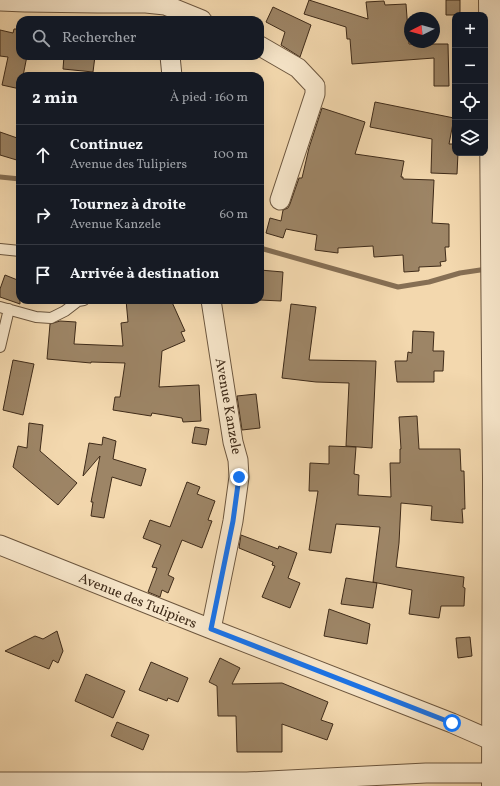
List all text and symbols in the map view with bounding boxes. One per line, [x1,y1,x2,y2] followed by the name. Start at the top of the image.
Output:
[404,12,440,48] north arrow
[452,12,488,156] map controls
[452,12,488,48] button: +
[16,16,264,60] search box
[30,27,52,49] icon: search
[62,28,136,49] text: Rechercher
[452,48,488,84] button: −
[452,84,488,120] button: locate
[32,87,78,110] text: 2 min
[170,89,248,107] text: À pied · 160 m
[452,120,488,156] button: layers
[70,135,143,156] text: Continuez
[32,144,54,166] icon: ahead
[213,146,248,164] text: 100 m
[70,156,187,174] text: Avenue des Tulipiers
[70,195,186,216] text: Tournez à droite
[32,204,54,226] icon: right
[220,206,248,224] text: 60 m
[70,216,161,234] text: Avenue Kanzele
[32,264,54,286] icon: arrive
[70,264,219,285] text: Arrivée à destination
[210,356,245,456] street label: Avenue Kanzele
[230,468,248,486] route end
[75,569,199,634] street label: Avenue des Tulipiers
[443,714,461,732] route start

